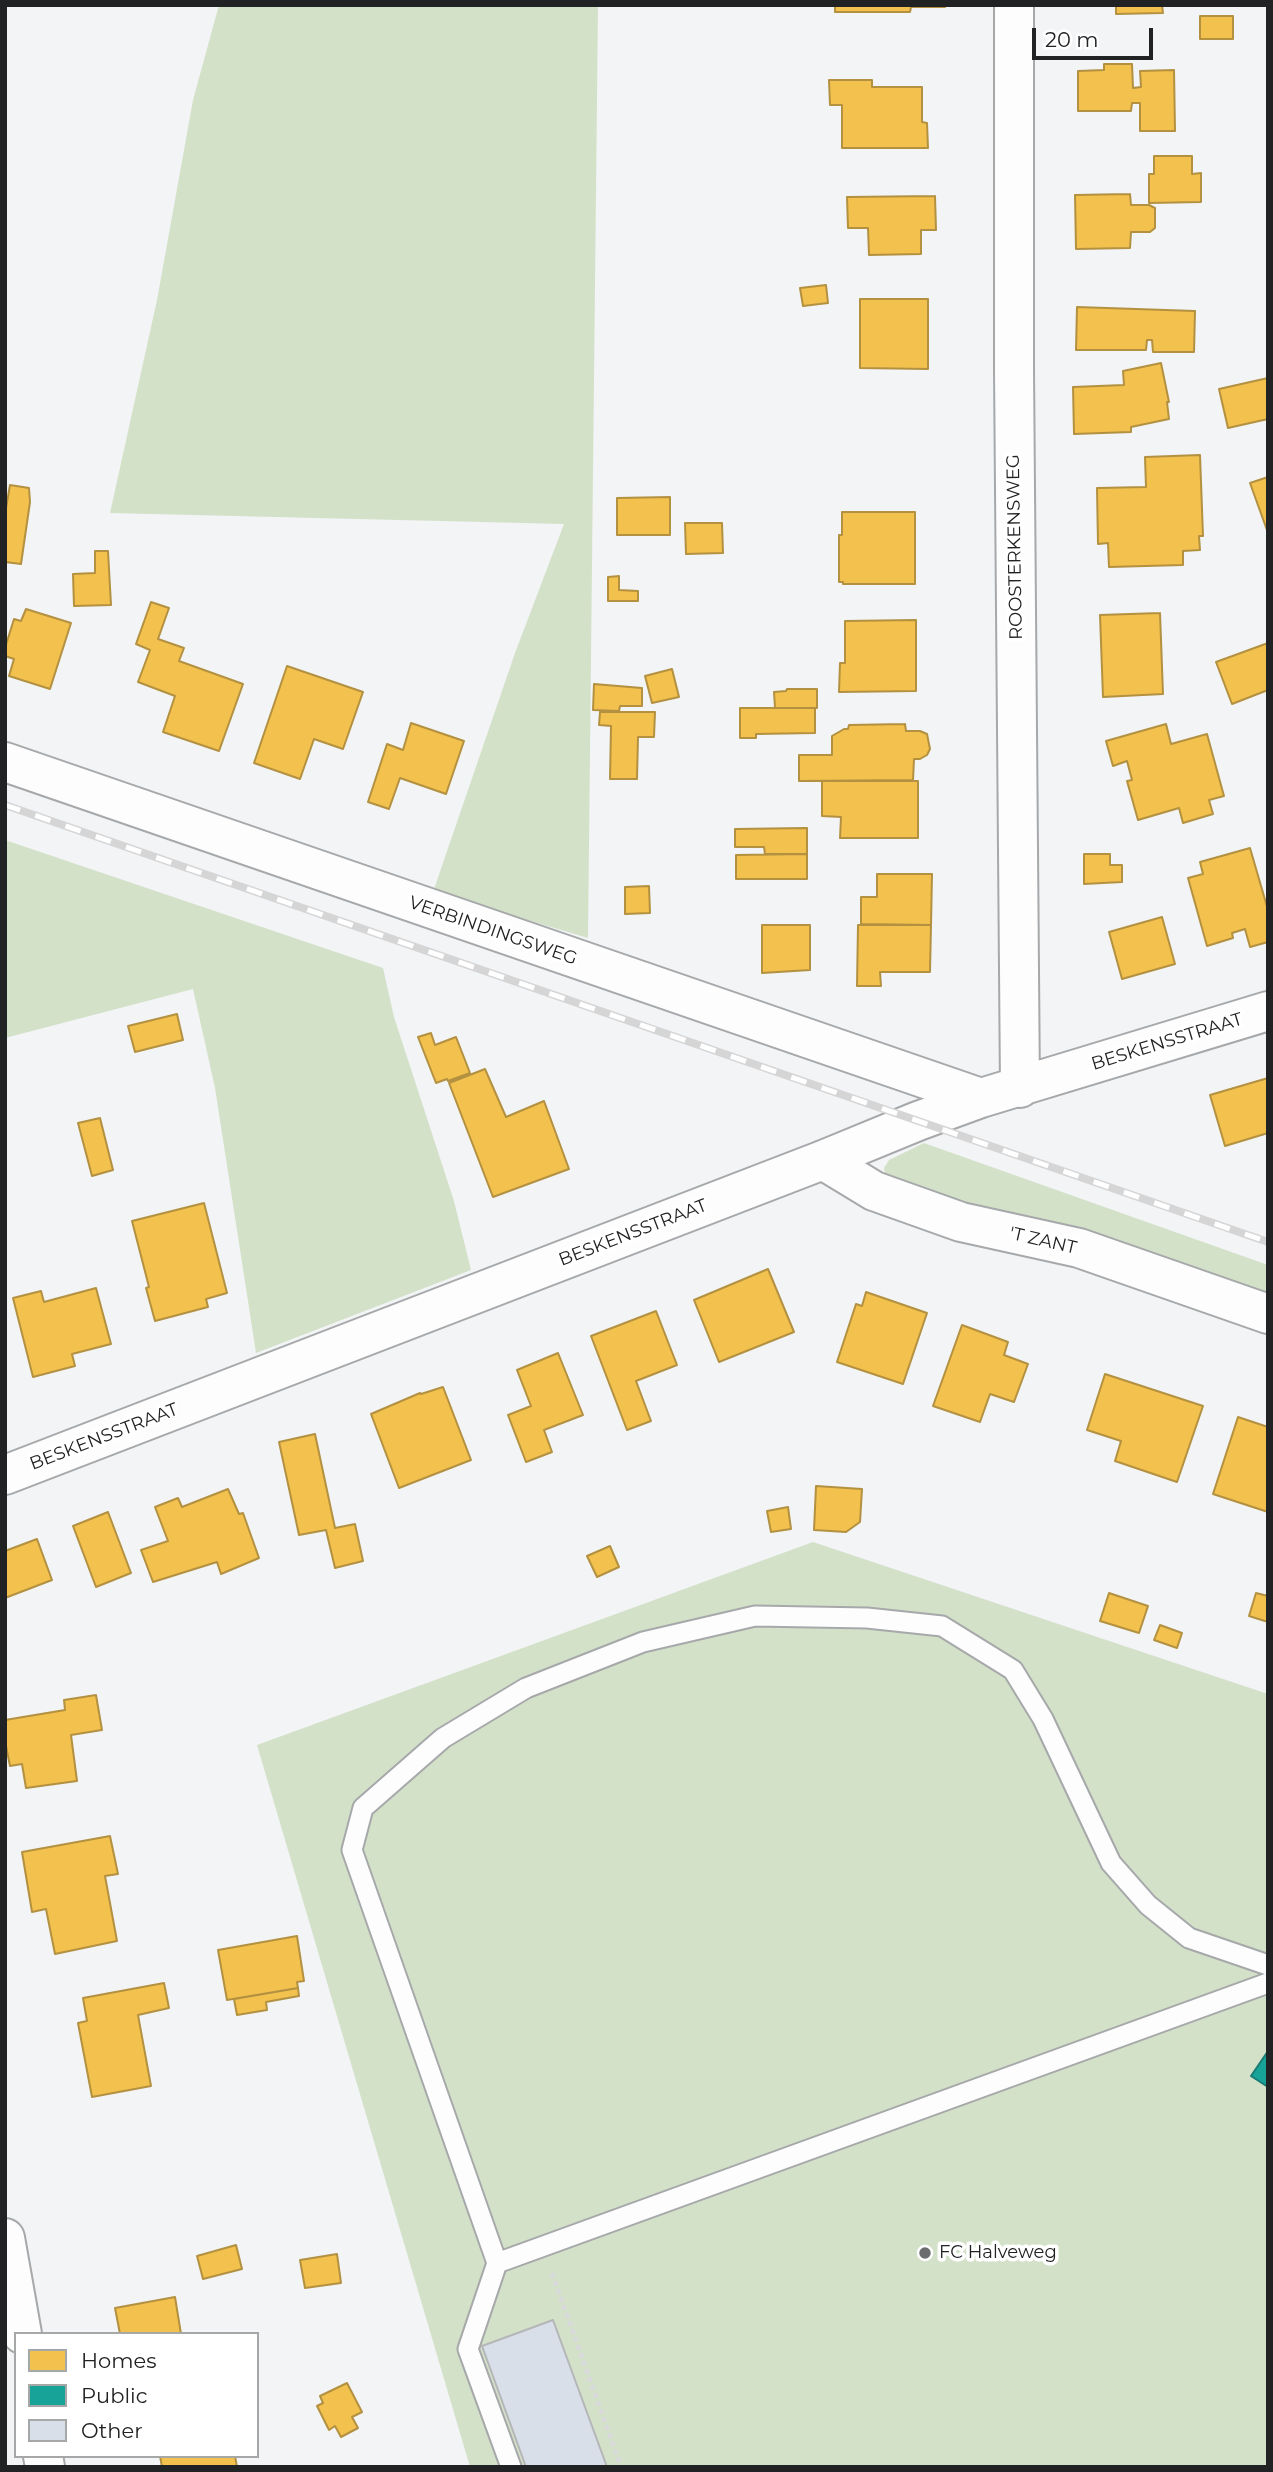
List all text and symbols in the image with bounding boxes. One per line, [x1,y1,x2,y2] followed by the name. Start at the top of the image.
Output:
[1035,14,1156,58] scale bar
[1045,27,1099,52] text: 20 m
[1003,454,1027,640] street label: ROOSTERKENSWEG
[406,892,580,970] street label: VERBINDINGSWEG
[1089,1009,1245,1075] street label: BESKENSSTRAAT
[556,1195,710,1271] street label: BESKENSSTRAAT
[1007,1223,1079,1259] street label: 'T ZANT
[27,1399,181,1475] street label: BESKENSSTRAAT
[939,2242,1057,2264] place label: FC Halveweg
[917,2245,933,2261] marker: FC Halveweg
[14,2332,259,2458] legend
[81,2348,156,2373] text: Homes
[81,2383,148,2408] text: Public
[81,2418,143,2443] text: Other

